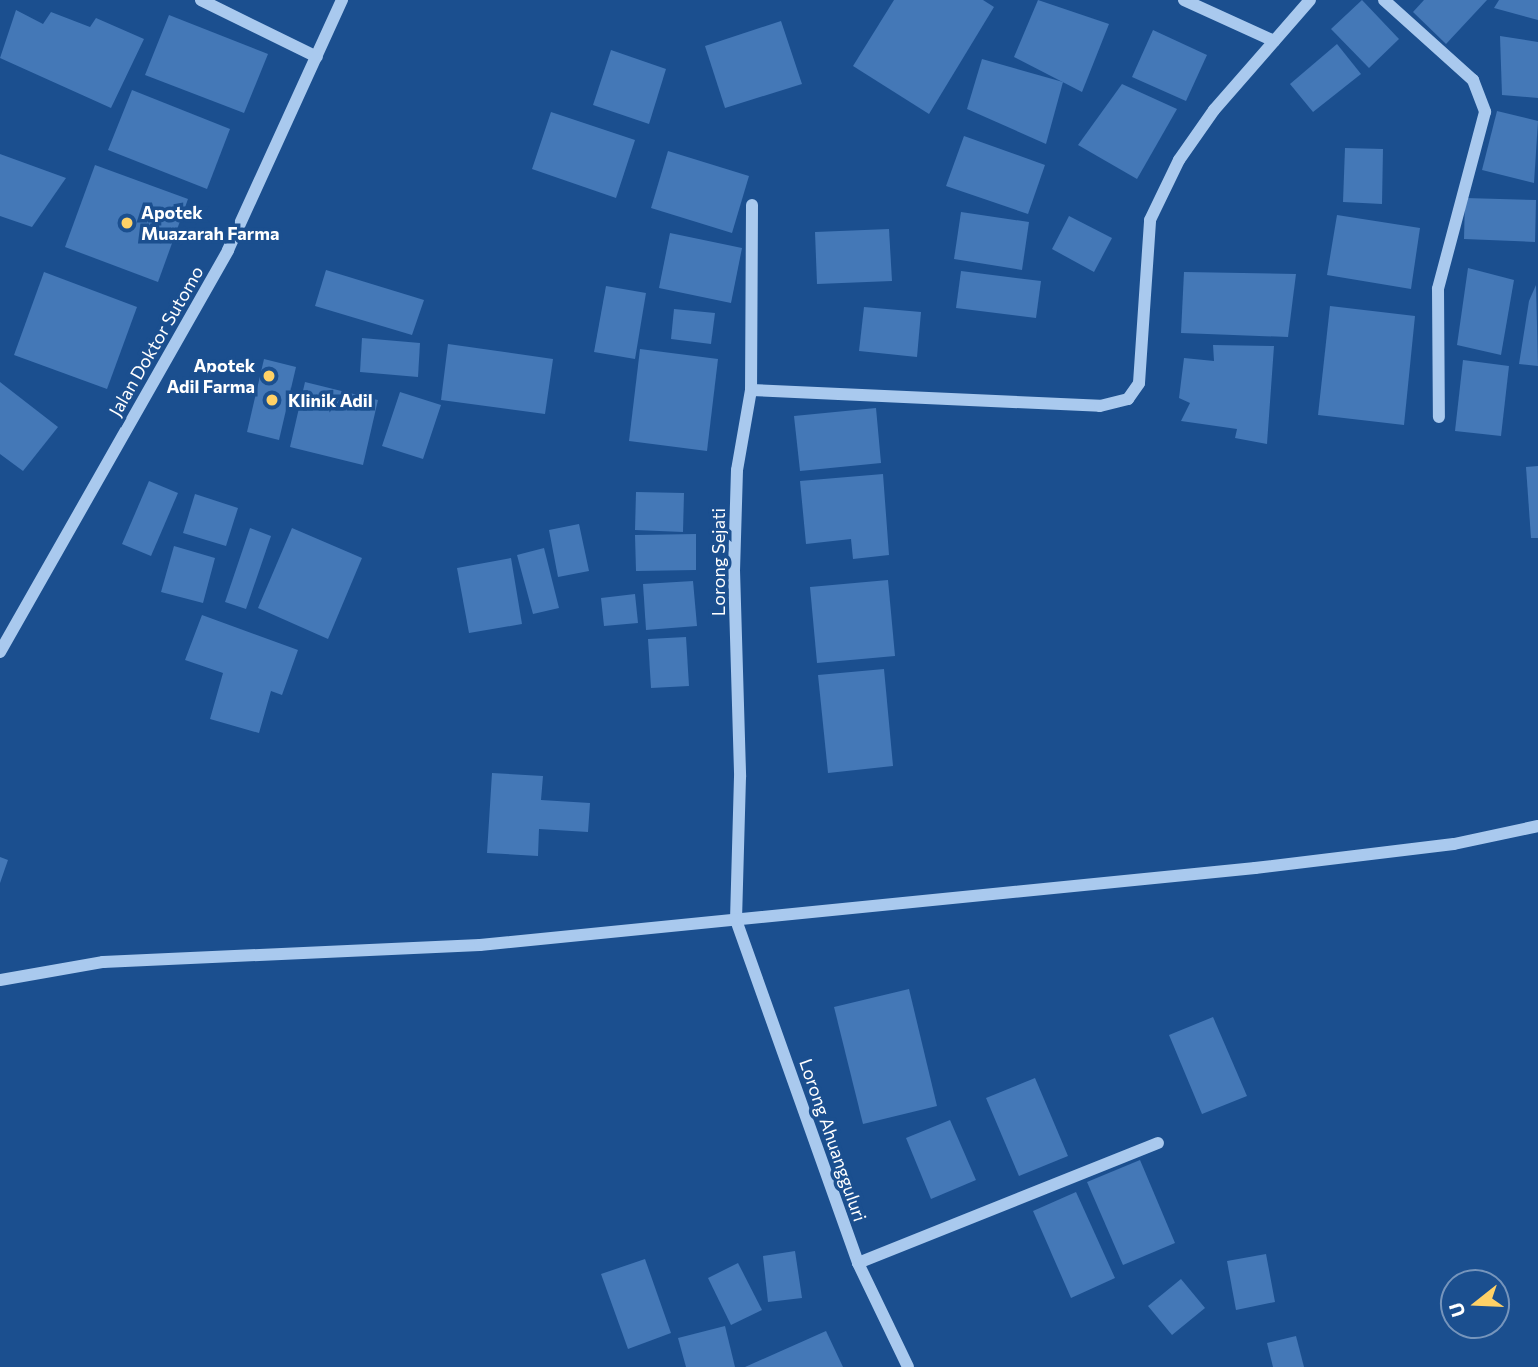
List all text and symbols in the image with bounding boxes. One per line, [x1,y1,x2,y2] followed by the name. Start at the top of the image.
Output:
[141,202,279,244] place label: Apotek Muazarah Farma
[119,215,135,231] marker: Apotek Muazarah Farma
[104,262,208,420] street label: Jalan Doktor Sutomo
[167,355,255,398] place label: Apotek Adil Farma
[261,368,277,384] marker: Apotek Adil Farma
[288,389,373,411] place label: Klinik Adil
[262,390,282,410] marker: Klinik Adil
[707,508,729,616] street label: Lorong Sejati
[795,1056,871,1224] street label: Lorong Ahuangguluri
[1440,1269,1510,1339] north arrow
[1443,1300,1470,1320] text: U

